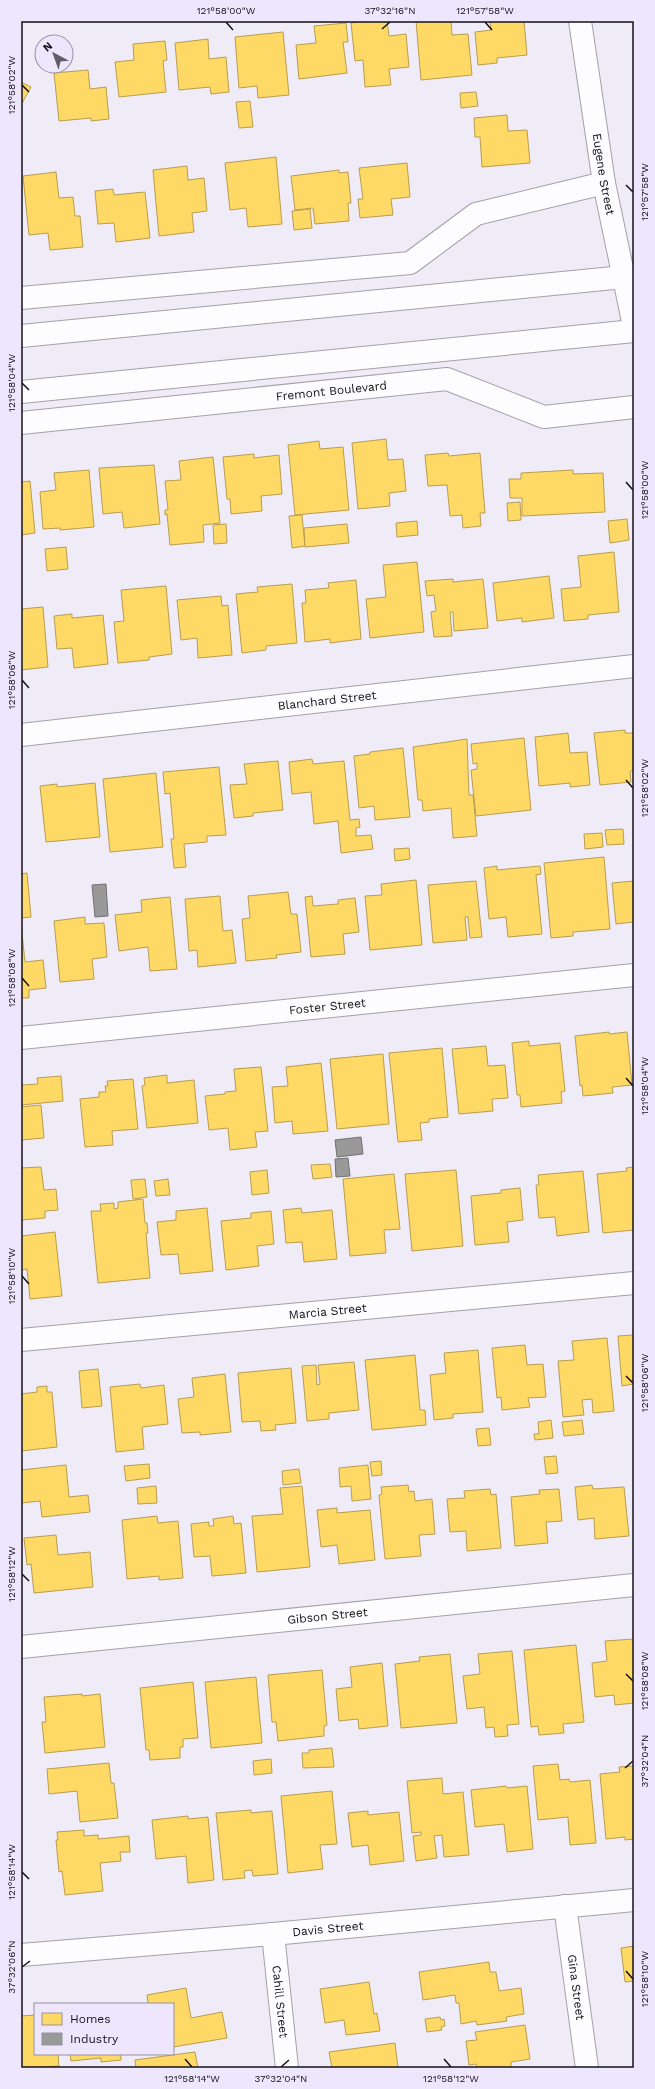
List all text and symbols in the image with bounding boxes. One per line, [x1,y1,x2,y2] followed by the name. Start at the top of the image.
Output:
[197,5,256,16] text: 121°58'00"W
[365,5,416,16] text: 37°32'16"N
[456,5,514,16] text: 121°57'58"W
[34,34,74,74] north arrow
[40,39,55,54] text: N
[6,55,17,114] text: 121°58'02"W
[590,132,618,216] street label: Eugene Street
[639,163,650,221] text: 121°57'58"W
[6,354,17,412] text: 121°58'04"W
[275,378,388,404] street label: Fremont Boulevard
[639,460,650,519] text: 121°58'00"W
[6,650,17,709] text: 121°58'06"W
[277,688,377,713] street label: Blanchard Street
[639,758,650,817] text: 121°58'02"W
[6,948,17,1007] text: 121°58'08"W
[288,996,366,1017] street label: Foster Street
[639,1057,650,1115] text: 121°58'04"W
[6,1247,17,1304] text: 121°58'10"W
[288,1301,367,1322] street label: Marcia Street
[639,1353,650,1412] text: 121°58'06"W
[6,1546,17,1602] text: 121°58'12"W
[287,1605,368,1627] street label: Gibson Street
[639,1651,650,1710] text: 121°58'08"W
[639,1735,650,1787] text: 37°32'04"N
[6,1844,17,1900] text: 121°58'14"W
[292,1919,364,1939] street label: Davis Street
[6,1940,17,1994] text: 37°32'06"N
[639,1950,650,2007] text: 121°58'10"W
[565,1954,587,2021] street label: Gina Street
[269,1965,291,2039] street label: Cahill Street
[34,2003,174,2055] legend
[70,2012,111,2026] text: Homes
[70,2032,119,2046] text: Industry
[164,2073,220,2084] text: 121°58'14"W
[255,2073,307,2084] text: 37°32'04"N
[423,2073,479,2084] text: 121°58'12"W

